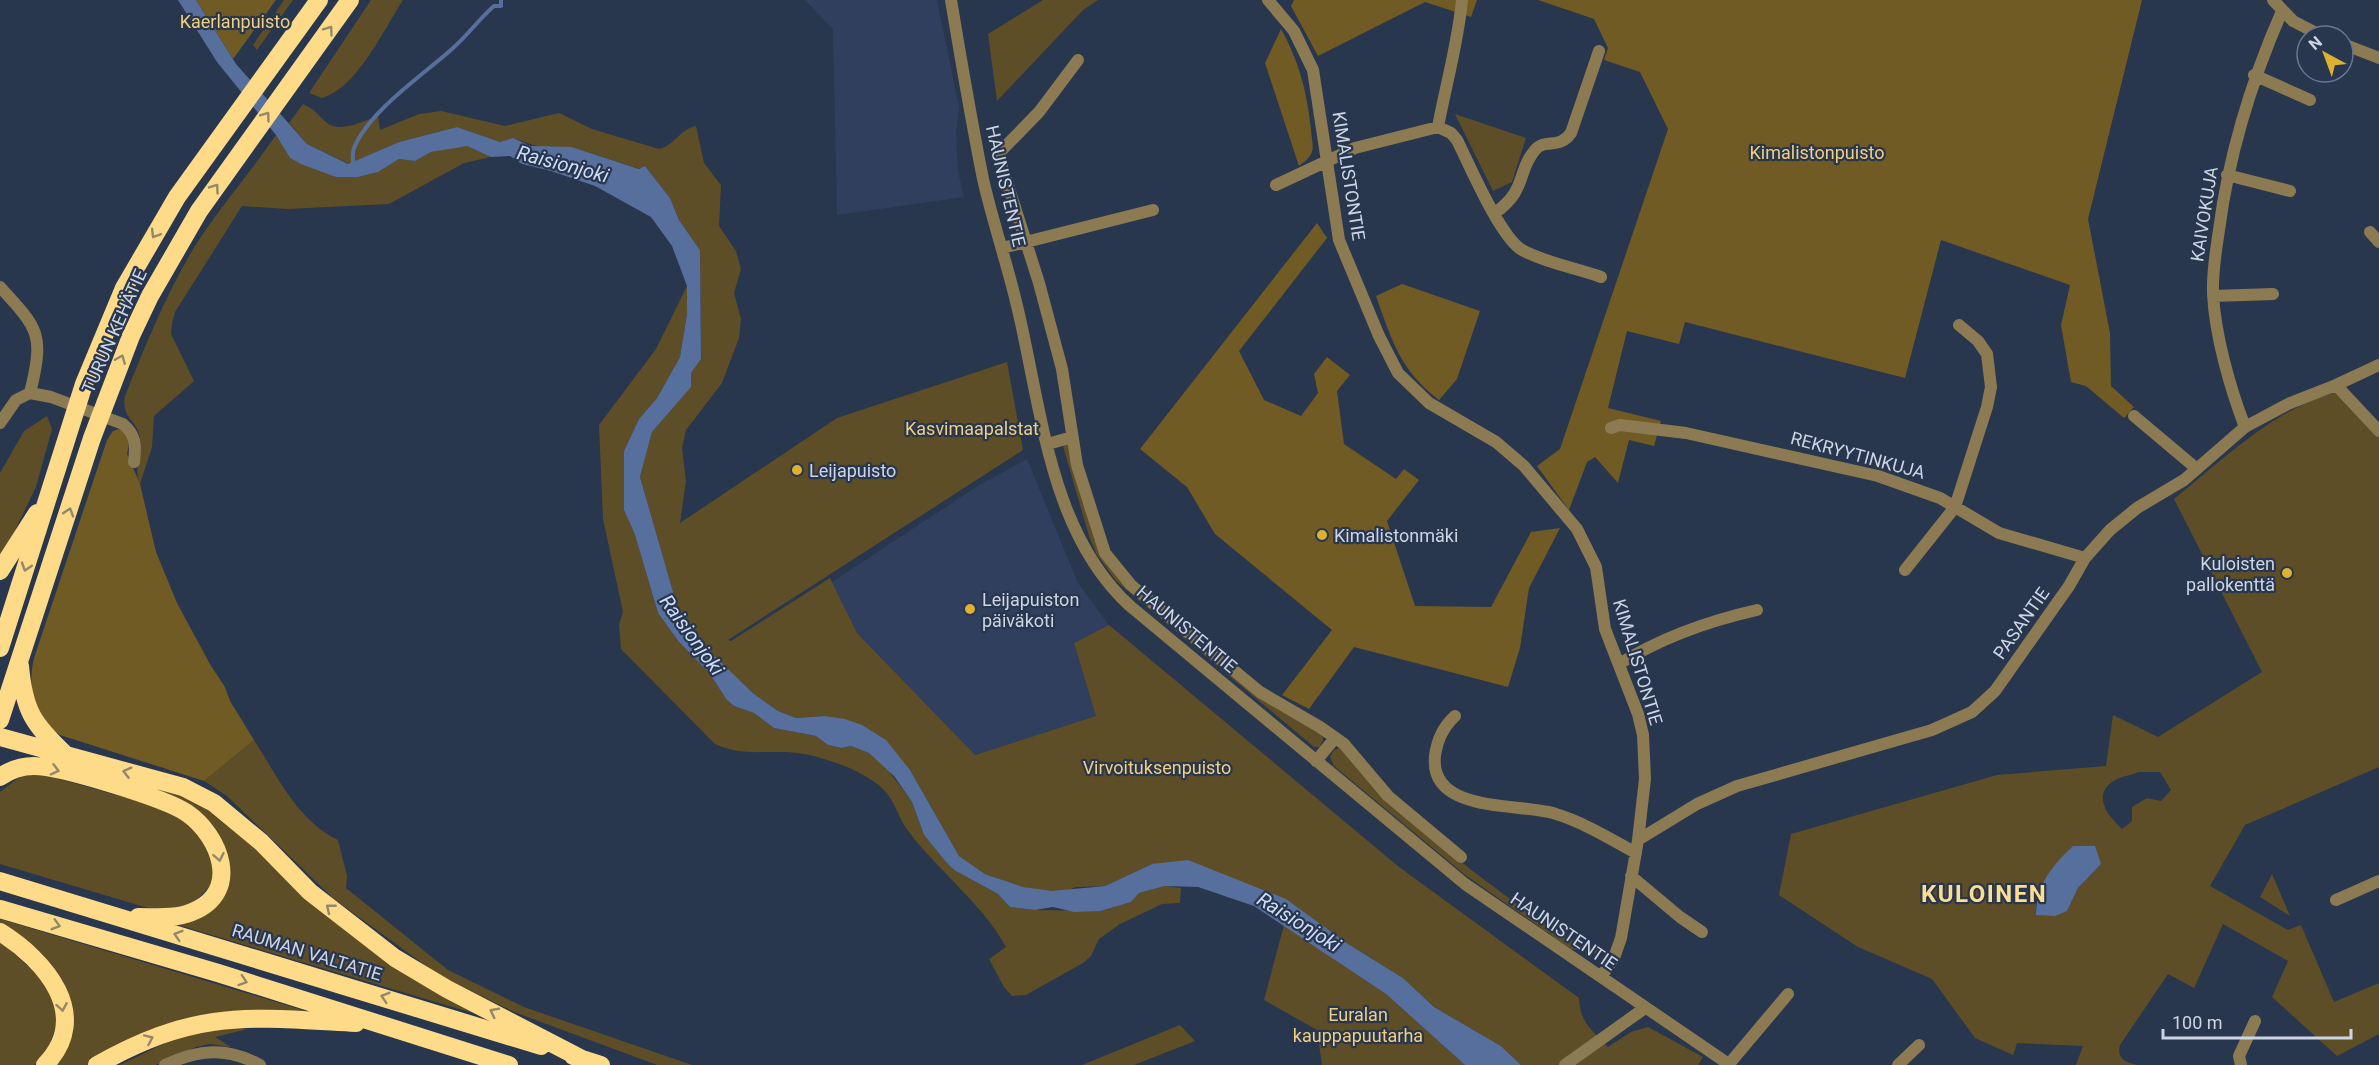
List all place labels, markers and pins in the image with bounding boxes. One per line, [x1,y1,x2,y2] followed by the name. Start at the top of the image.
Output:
[809,460,896,481] place label: Leijapuisto
[790,463,804,477] marker: Leijapuisto
[1334,525,1458,546] place label: Kimalistonmäki
[1315,528,1329,542] marker: Kimalistonmäki
[2186,553,2275,595] place label: Kuloisten pallokenttä
[2280,566,2294,580] marker: Kuloisten pallokenttä
[982,589,1079,631] place label: Leijapuiston päiväkoti
[963,602,977,616] marker: Leijapuiston päiväkoti

